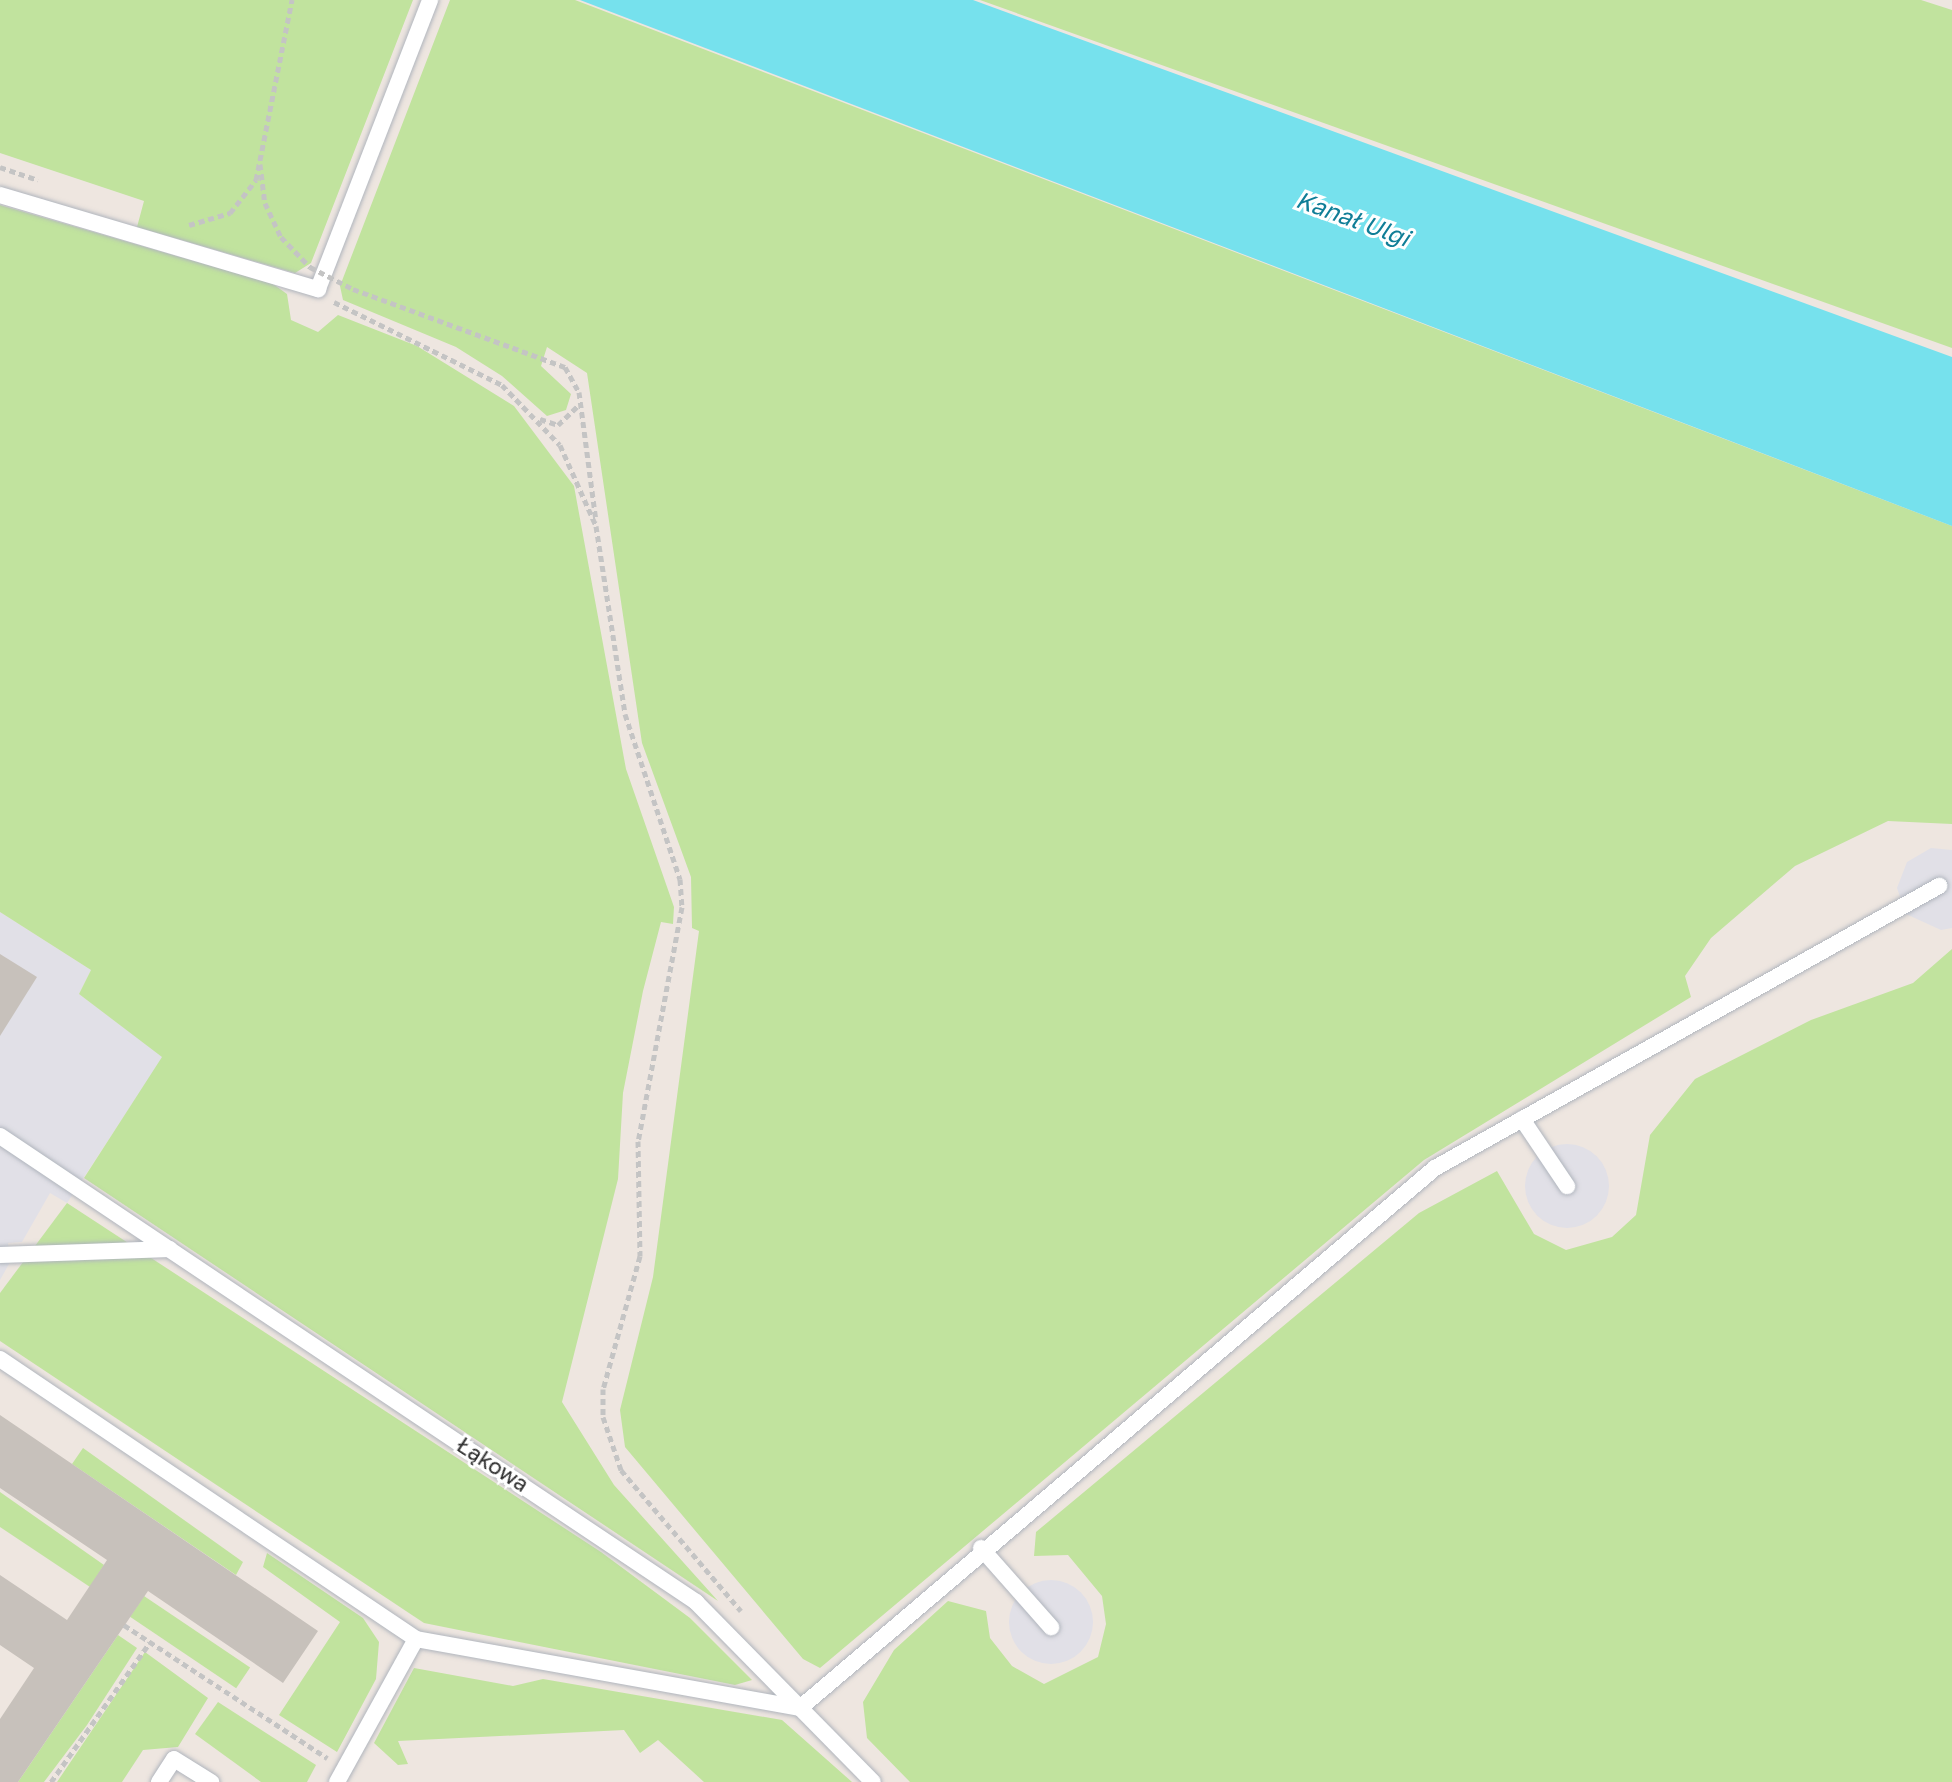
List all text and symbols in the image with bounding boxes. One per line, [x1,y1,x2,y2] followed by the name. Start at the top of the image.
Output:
[1292,184,1414,252] water label: Kanał Ulgi
[452,1431,534,1497] street label: Łąkowa

